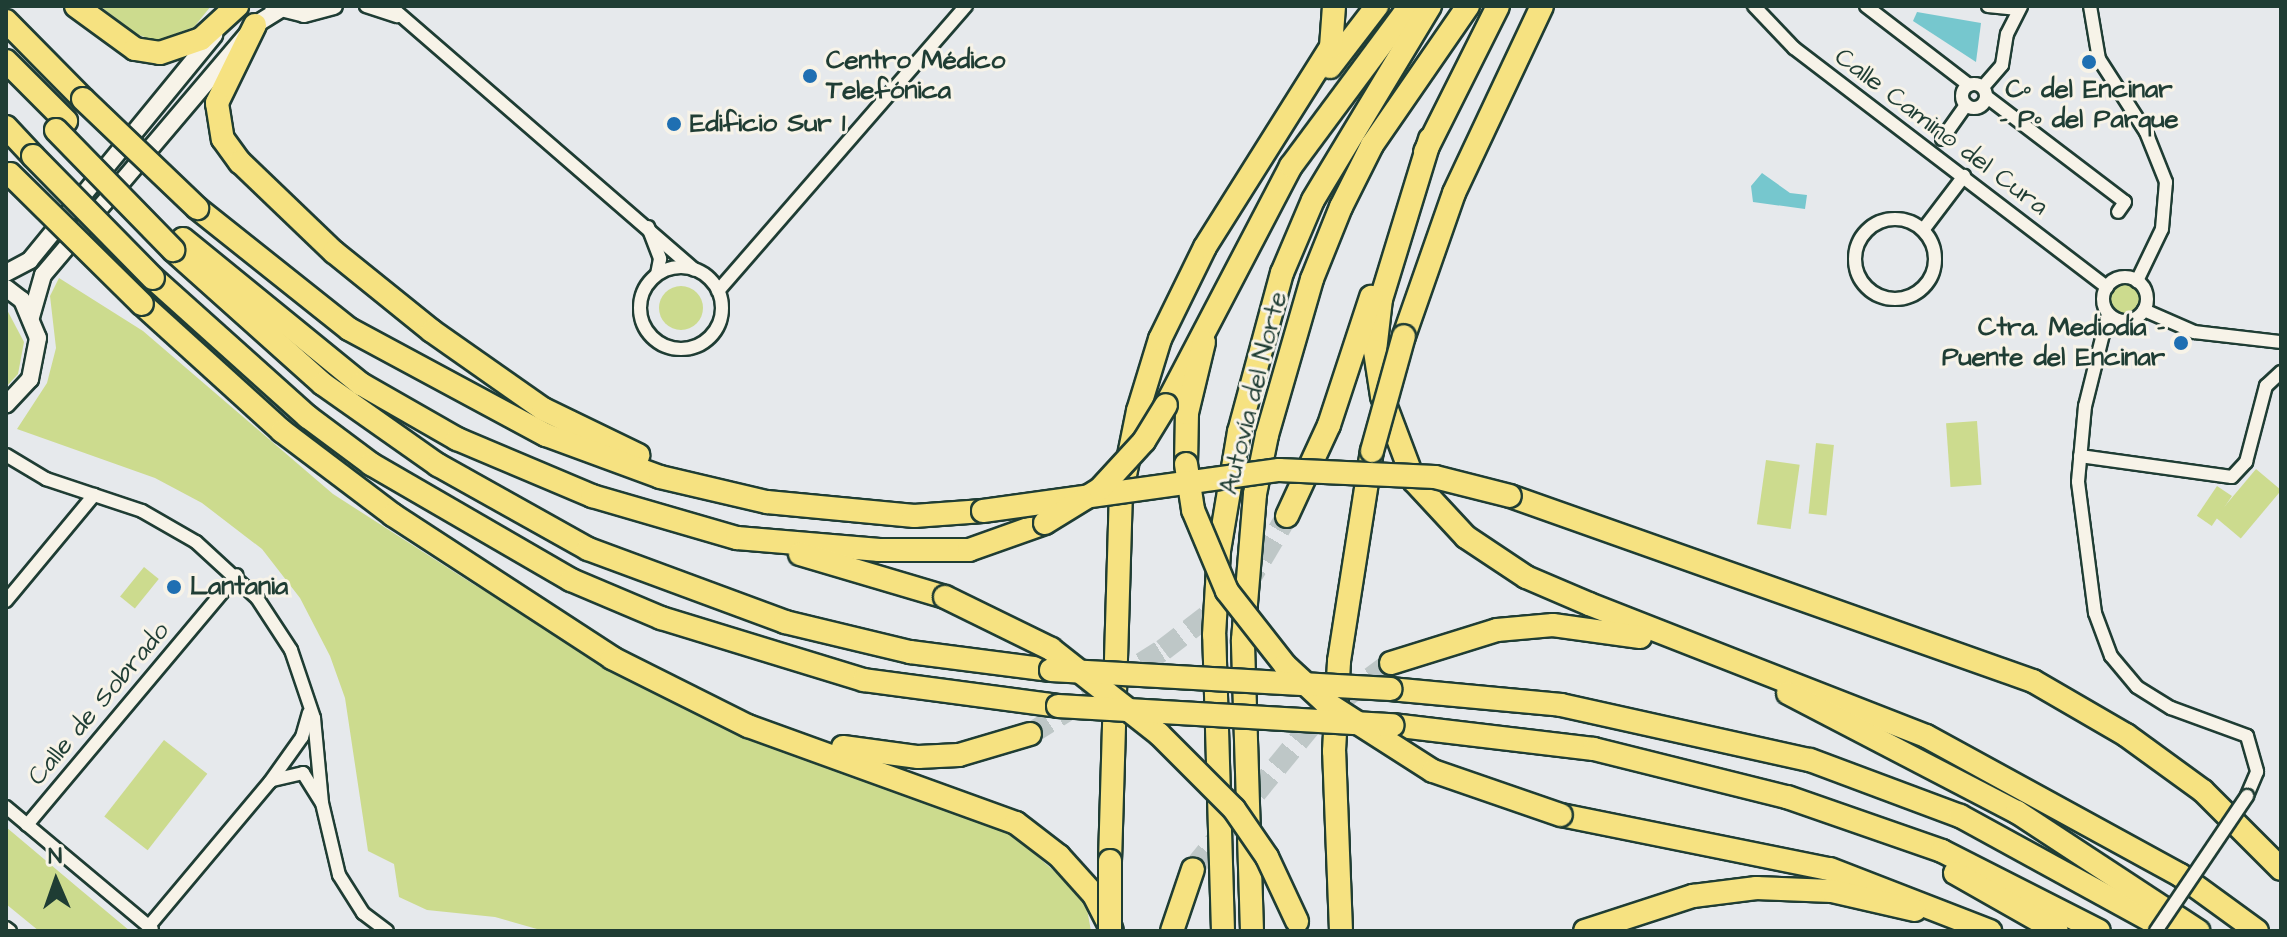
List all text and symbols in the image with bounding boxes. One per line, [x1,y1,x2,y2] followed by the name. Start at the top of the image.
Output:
[1828,42,2054,222] street label: Calle Camino del Cura
[826,45,1005,106] place label: Centro Médico Telefónica
[2080,53,2098,71] marker: Cº del Encinar - Pº del Parque
[801,67,819,85] marker: Centro Médico Telefónica
[1999,74,2179,136] place label: Cº del Encinar - Pº del Parque
[690,108,845,140] place label: Edificio Sur 1
[665,115,683,133] marker: Edificio Sur 1
[1214,288,1294,498] street label: Autovía del Norte
[1942,312,2165,374] place label: Ctra. Mediodía - Puente del Encinar
[2172,334,2190,352] marker: Ctra. Mediodía - Puente del Encinar
[190,571,288,603] place label: Lantania
[165,578,183,596] marker: Lantania
[22,616,176,792] street label: Calle de Sobrado
[16,841,96,921] north arrow
[48,841,63,872] text: N

